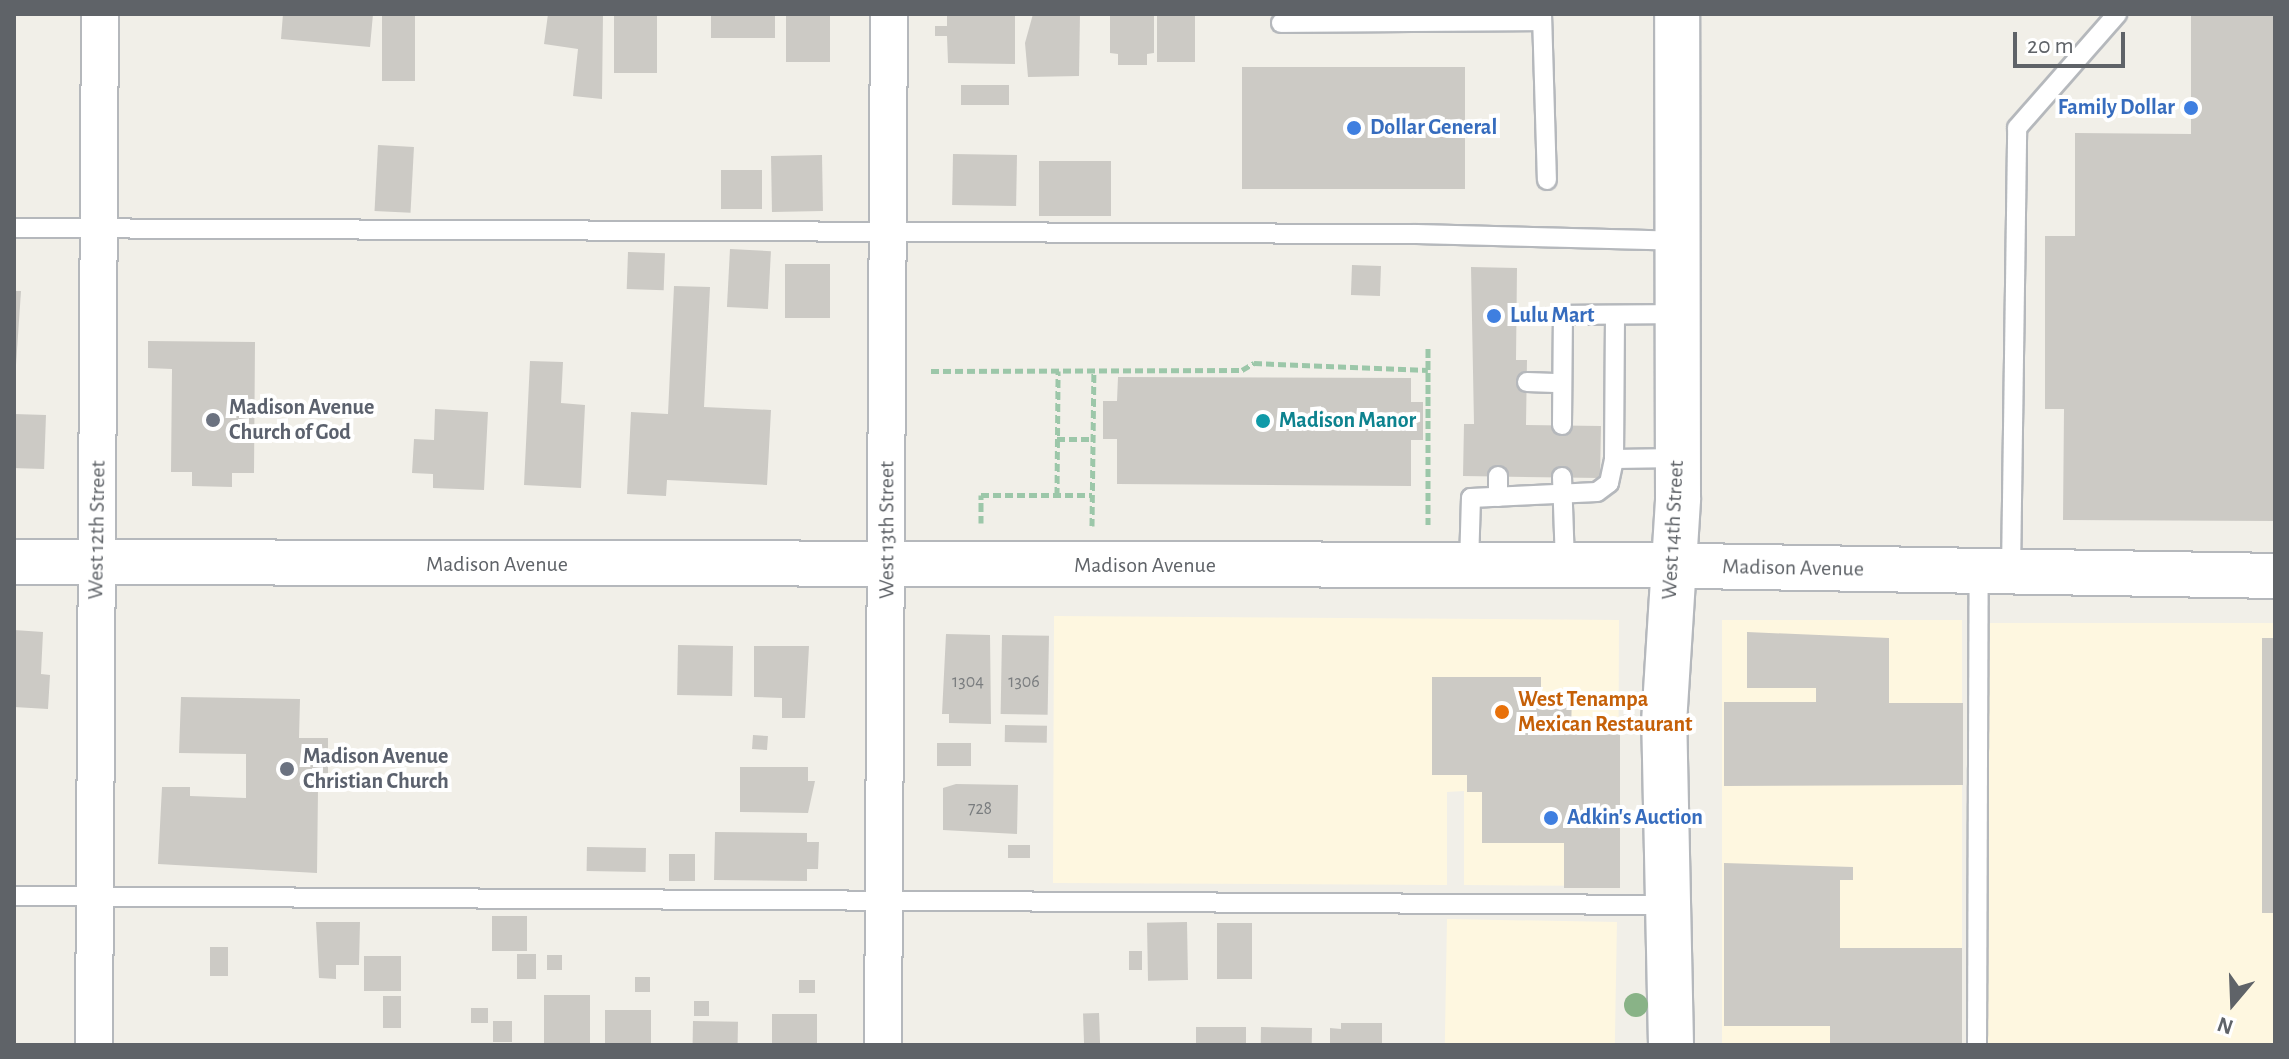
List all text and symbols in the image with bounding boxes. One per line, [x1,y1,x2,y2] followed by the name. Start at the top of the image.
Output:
[2017,16,2129,66] scale bar
[2027,34,2074,58] text: 20 m
[2058,95,2175,121] place label: Family Dollar
[2182,99,2200,117] marker: Family Dollar
[1370,115,1497,141] place label: Dollar General
[1345,119,1363,137] marker: Dollar General
[1510,303,1595,329] place label: Lulu Mart
[1485,307,1503,325] marker: Lulu Mart
[229,394,374,446] place label: Madison Avenue Church of God
[1279,408,1416,434] place label: Madison Manor
[204,411,222,429] marker: Madison Avenue Church of God
[1254,412,1272,430] marker: Madison Manor
[83,460,111,600] street label: West 12th Street
[1656,460,1690,600] street label: West 14th Street
[874,461,900,599] street label: West 13th Street
[426,552,568,578] street label: Madison Avenue
[1074,553,1216,579] street label: Madison Avenue
[1722,554,1864,582] street label: Madison Avenue
[952,671,984,693] house number: 1304
[1008,671,1040,693] house number: 1306
[1518,686,1693,738] place label: West Tenampa Mexican Restaurant
[1493,703,1511,721] marker: West Tenampa Mexican Restaurant
[303,743,449,794] place label: Madison Avenue Christian Church
[278,760,296,778] marker: Madison Avenue Christian Church
[968,798,992,820] house number: 728
[1567,805,1703,831] place label: Adkin's Auction
[1542,809,1560,827] marker: Adkin's Auction
[2193,963,2273,1043] north arrow
[2214,1013,2236,1039] text: N

